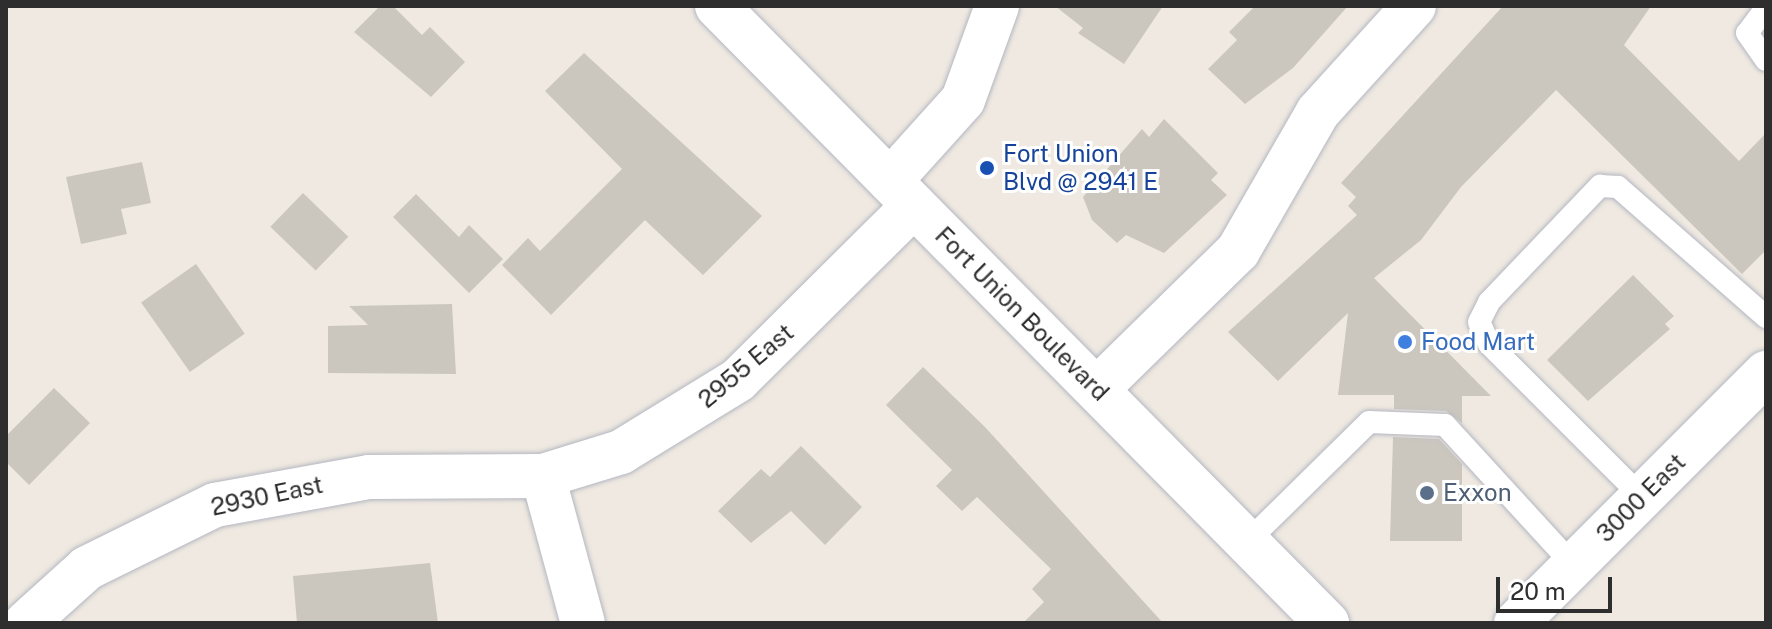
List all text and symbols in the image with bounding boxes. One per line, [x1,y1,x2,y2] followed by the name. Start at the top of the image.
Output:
[1003,140,1158,196] place label: Fort Union Blvd @ 2941 E
[978,159,996,177] marker: Fort Union Blvd @ 2941 E
[929,221,1115,407] street label: Fort Union Boulevard
[693,318,799,414] street label: 2955 East
[1421,328,1535,356] place label: Food Mart
[1396,333,1414,351] marker: Food Mart
[1591,448,1691,548] street label: 3000 East
[208,470,326,522] street label: 2930 East
[1443,479,1511,507] place label: Exxon
[1418,484,1436,502] marker: Exxon
[1500,561,1616,611] scale bar
[1510,577,1566,605] text: 20 m

